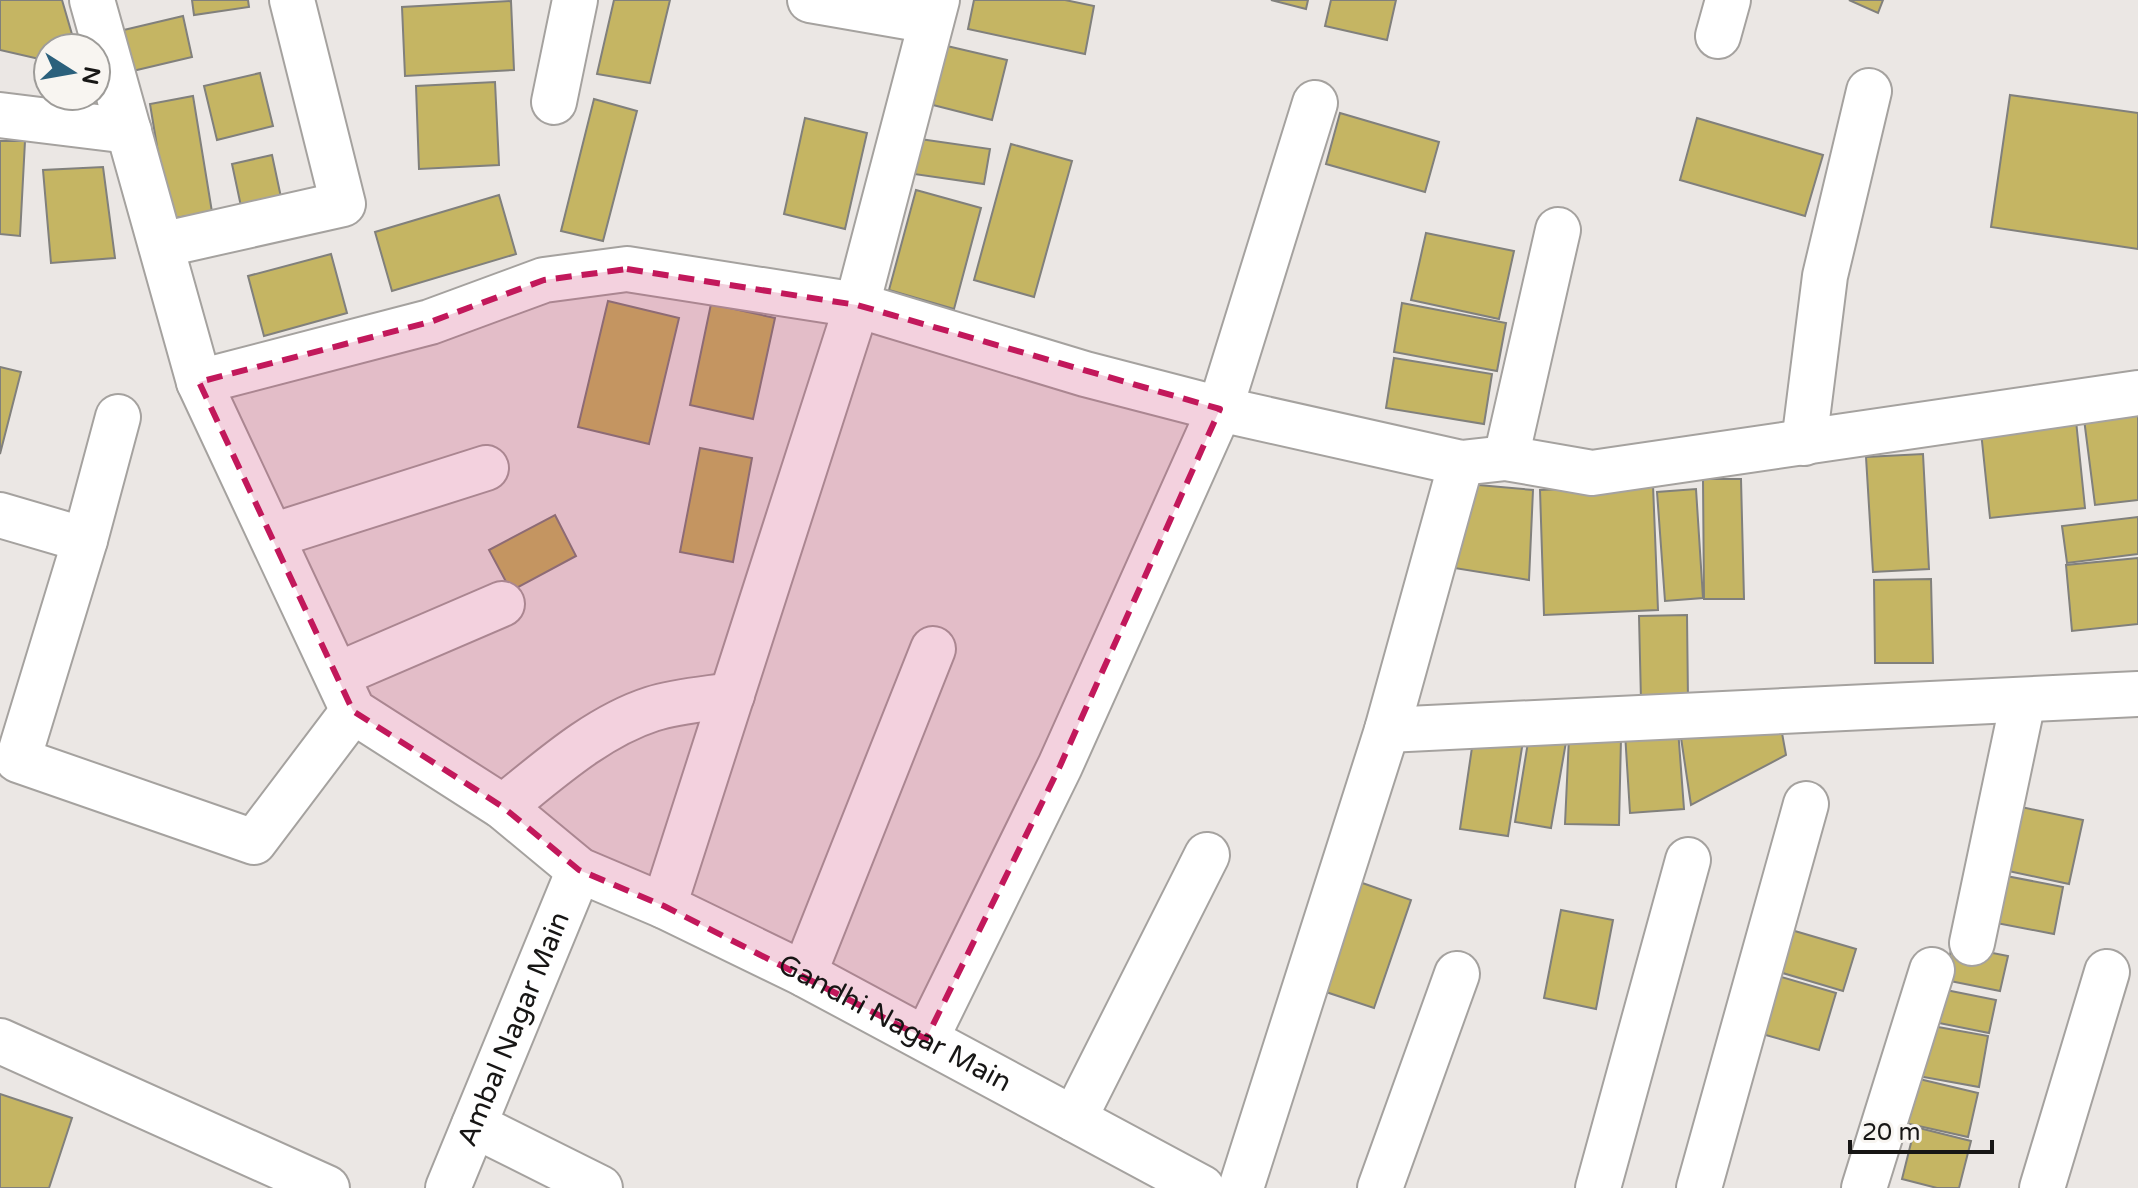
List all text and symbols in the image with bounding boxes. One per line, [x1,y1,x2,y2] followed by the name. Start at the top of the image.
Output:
[32,32,112,112] north arrow
[76,64,105,87] text: N
[450,907,577,1151] street label: Ambal Nagar Main
[773,947,1017,1099] street label: Gandhi Nagar Main
[1850,1104,1992,1154] scale bar
[1862,1118,1920,1147] text: 20 m

